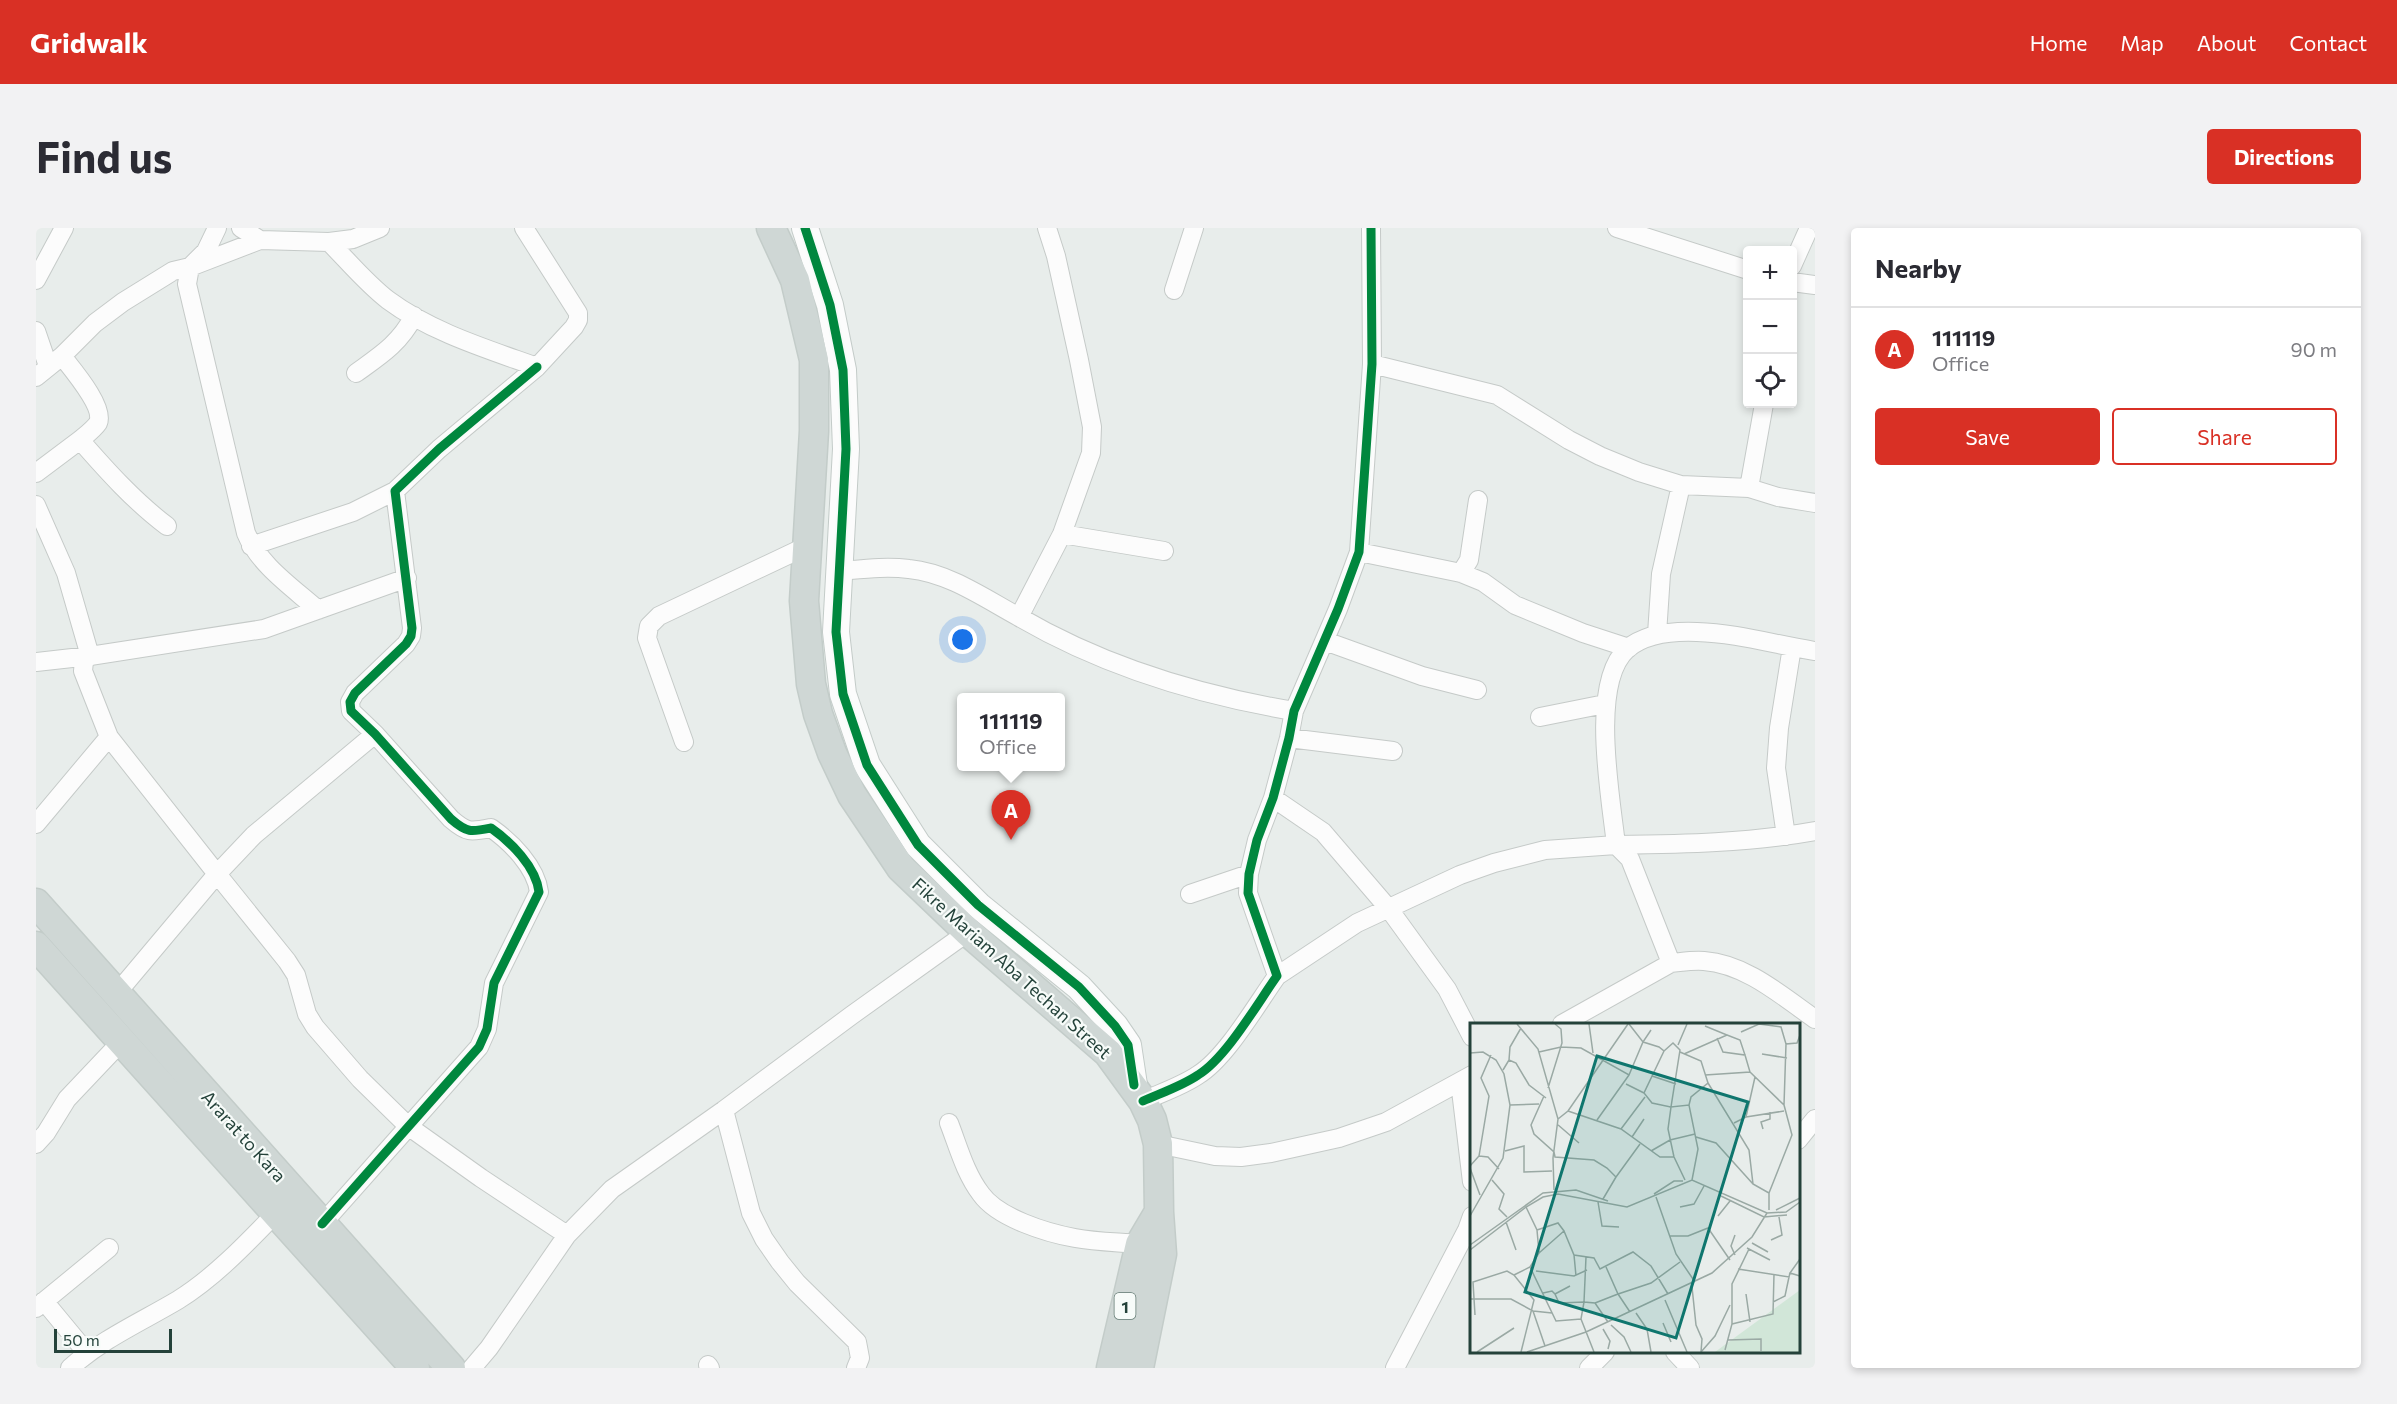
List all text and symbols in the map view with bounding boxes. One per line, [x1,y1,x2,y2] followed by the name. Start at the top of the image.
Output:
[30,25,148,59] text: Gridwalk
[2030,30,2087,55] text: Home
[2120,30,2164,55] text: Map
[2197,30,2256,55] text: About
[2289,30,2367,55] text: Contact
[2207,129,2361,184] button: Directions
[36,130,172,182] text: Find us
[1743,246,1797,408] map controls
[1743,246,1797,300] button: +
[1875,252,1962,283] text: Nearby
[1743,300,1797,354] button: −
[1932,324,1995,351] text: 111119
[1887,337,1902,361] text: A
[2291,337,2337,361] text: 90 m
[1932,351,1989,375] text: Office
[1743,354,1797,408] button: locate
[1875,408,2100,465] button: Save
[2112,408,2337,465] button: Share
[948,625,977,654] your location
[957,693,1065,771] popup
[979,707,1043,734] text: 111119
[979,734,1037,758] text: Office
[992,790,1030,840] pin: A
[908,873,1116,1063] street label: Fikre Mariam Aba Techan Street
[1470,1023,1800,1353] inset map
[197,1086,291,1186] street label: Ararat to Kara
[1114,1293,1136,1319] road number: 1
[54,1326,172,1354] scale bar
[63,1330,100,1349] text: 50 m

